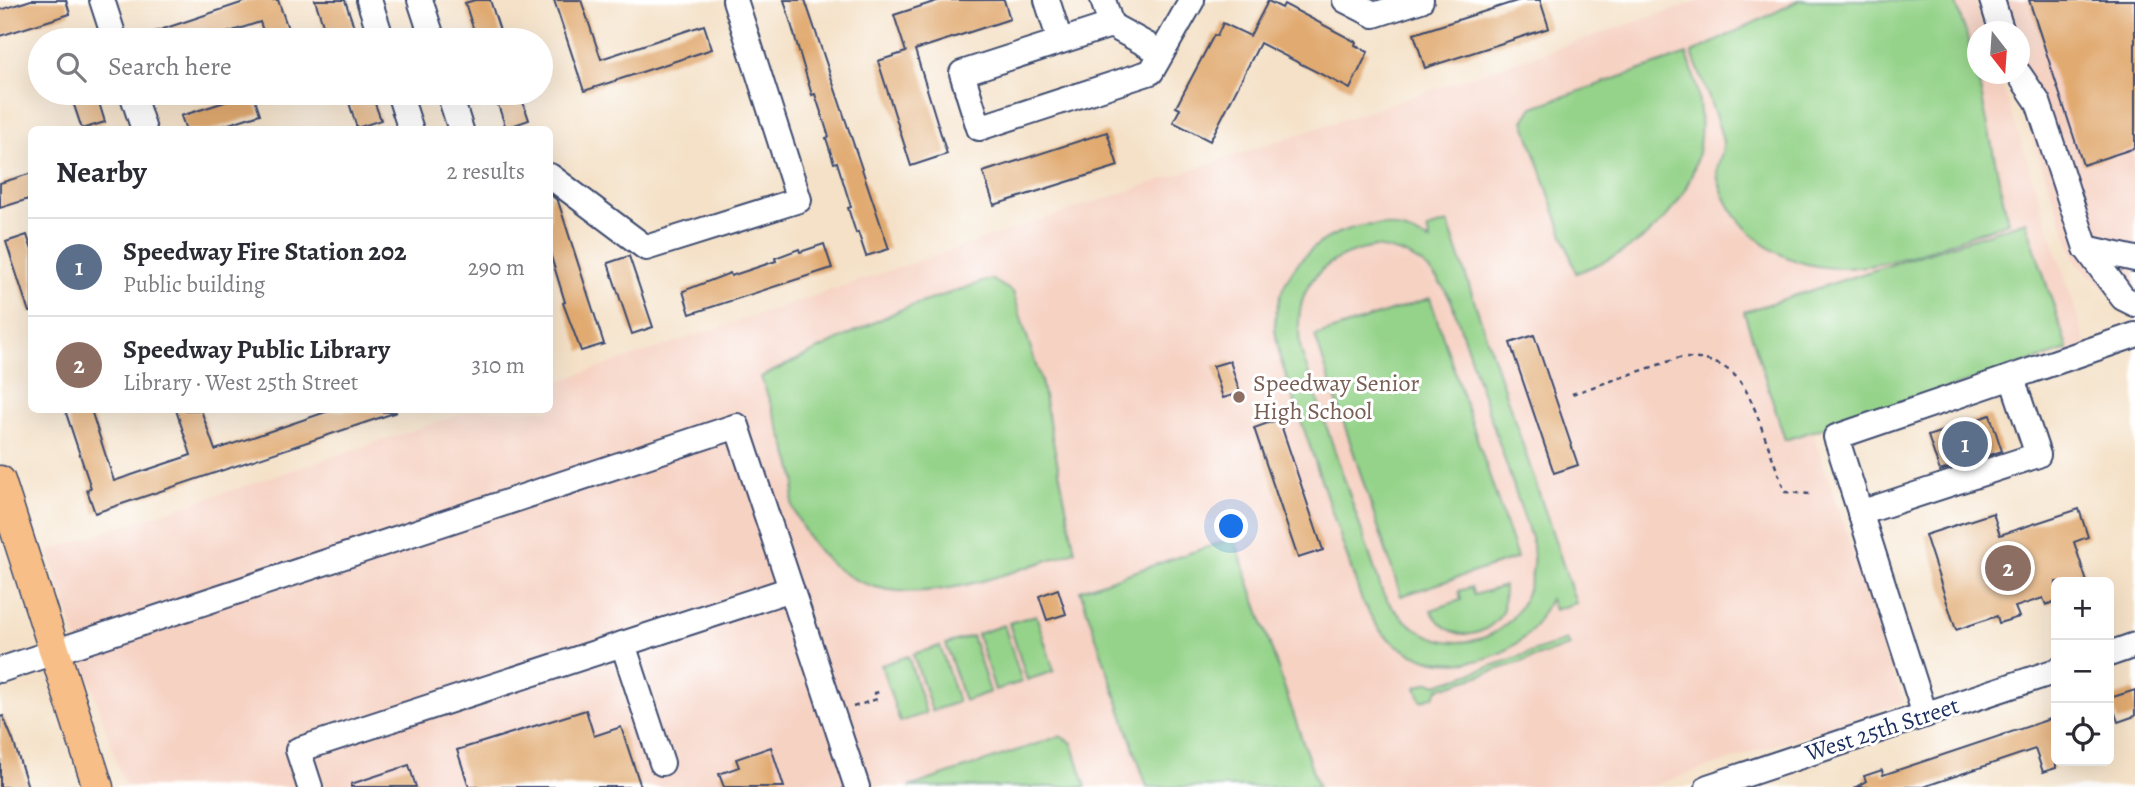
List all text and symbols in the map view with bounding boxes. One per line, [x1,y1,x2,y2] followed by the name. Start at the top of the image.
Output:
[1967,21,2030,84] north arrow
[28,28,553,105] search box
[52,48,90,86] icon: search
[108,49,232,84] text: Search here
[56,152,147,192] text: Nearby
[447,156,525,187] text: 2 results
[123,234,407,269] text: Speedway Fire Station 202
[75,252,83,283] text: 1
[468,252,525,283] text: 290 m
[123,269,265,300] text: Public building
[123,332,390,367] text: Speedway Public Library
[73,350,85,381] text: 2
[472,350,525,381] text: 310 m
[123,367,358,398] text: Library · West 25th Street
[1253,367,1420,427] place label: Speedway Senior High School
[1231,389,1247,405] marker: Speedway Senior High School
[1942,418,1988,470] pin: 1
[1214,509,1248,543] your location
[1985,542,2031,594] pin: 2
[2051,577,2114,766] map controls
[2051,577,2114,640] button: +
[2051,640,2114,703] button: −
[1800,689,1963,769] street label: West 25th Street
[2051,703,2114,766] button: locate

